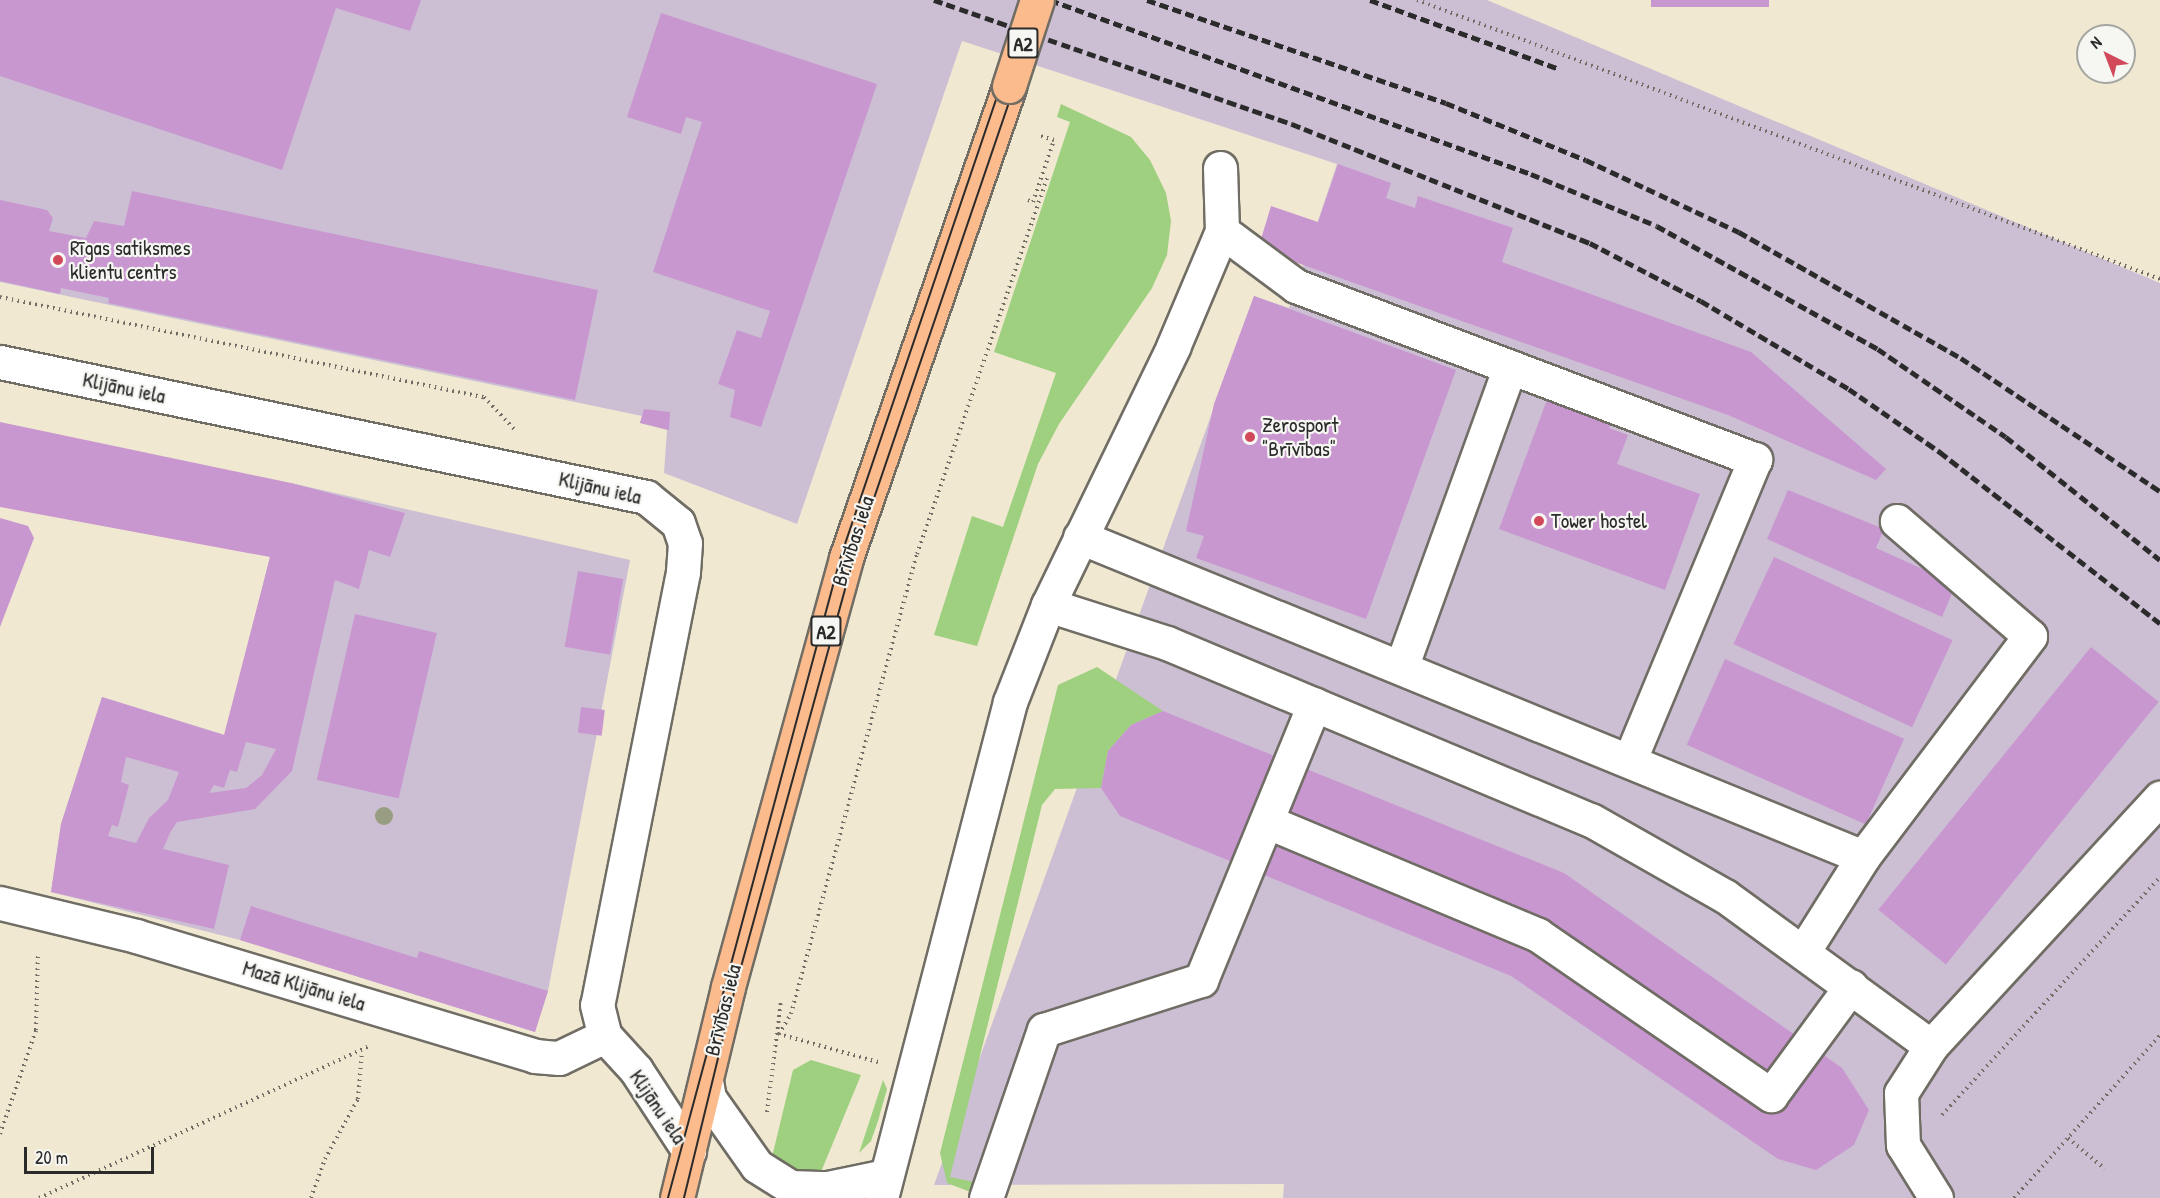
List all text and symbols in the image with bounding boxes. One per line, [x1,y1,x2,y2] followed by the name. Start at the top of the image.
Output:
[2076,24,2136,84] north arrow
[1006,26,1040,60] road number: A2
[2085,31,2106,53] text: N
[70,235,190,285] place label: Rīgas satiksmes klientu centrs
[51,253,65,267] marker: Rīgas satiksmes klientu centrs
[80,367,168,409] street label: Klijānu iela
[1262,412,1338,462] place label: Zerosport "Brīvības"
[1243,430,1257,444] marker: Zerosport "Brīvības"
[556,466,644,510] street label: Klijānu iela
[827,493,879,589] street label: Brīvības iela
[1551,508,1647,534] place label: Tower hostel
[1532,514,1546,528] marker: Tower hostel
[810,614,842,648] road number: A2
[240,955,368,1017] street label: Mazā Klijānu iela
[699,962,747,1058] street label: Brīvības iela
[624,1065,692,1149] street label: Klijānu iela
[27,1135,158,1173] scale bar
[35,1145,68,1170] text: 20 m

